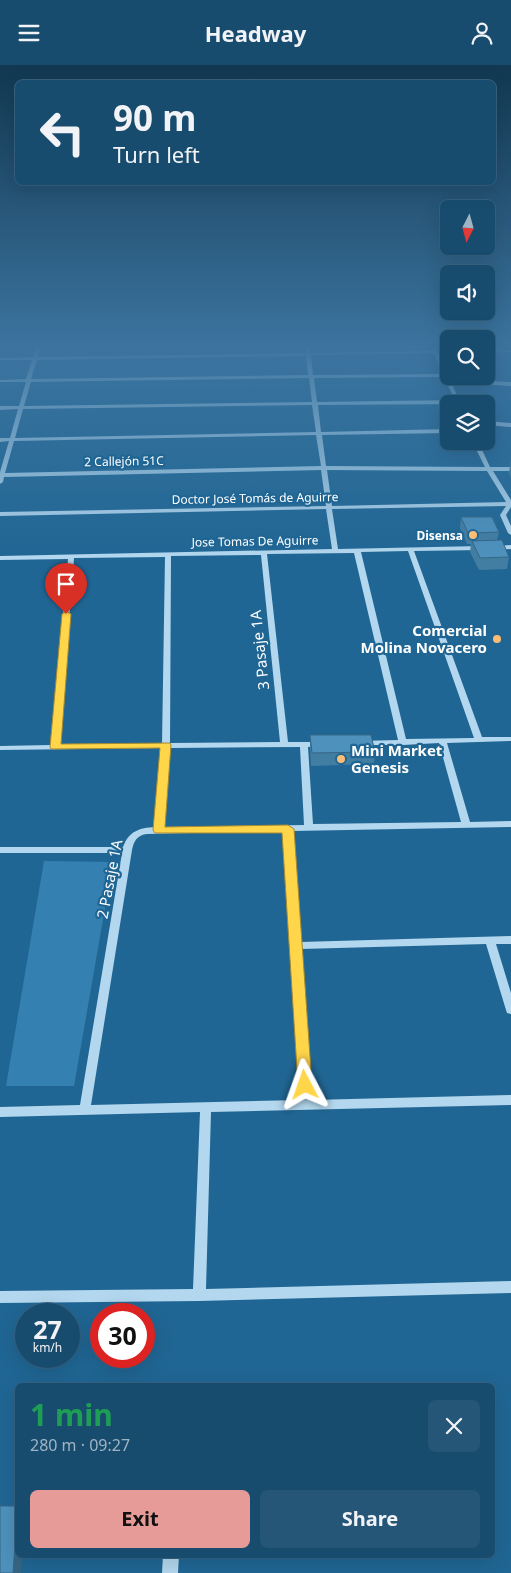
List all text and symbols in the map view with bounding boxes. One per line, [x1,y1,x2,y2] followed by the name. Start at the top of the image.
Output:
[205,18,306,48] text: Headway
[15,19,43,47] icon: menu
[468,19,496,47] icon: person
[113,94,196,141] text: 90 m
[30,100,95,165] icon: left
[113,139,200,169] text: Turn left
[440,200,495,255] north arrow
[440,200,495,450] map controls
[440,265,495,320] button: sound
[440,330,495,385] button: search
[440,395,495,450] button: layers
[84,452,164,470] street label: 2 Callejón 51C
[171,488,339,508] street label: Doctor José Tomás de Aguirre
[416,527,463,544] place label: Disensa
[467,529,479,541] marker: Disensa
[190,531,319,551] street label: Jose Tomas De Aguirre
[45,563,87,614] pin
[52,570,80,598] icon: arrive
[245,609,273,691] street label: 3 Pasaje 1A
[361,620,487,657] place label: Comercial Molina Novacero
[491,633,503,645] marker: Comercial Molina Novacero
[351,740,443,777] place label: Mini Market Genesis
[335,753,347,765] marker: Mini Market Genesis
[92,837,127,920] street label: 2 Pasaje 1A
[278,1058,330,1110] position arrow
[90,1303,155,1368] speed limit sign: 30
[33,1312,62,1346] text: 27
[33,1339,62,1356] text: km/h
[30,1394,113,1435] text: 1 min
[428,1400,480,1452] button: close
[30,1434,130,1456] text: 280 m · 09:27
[30,1490,250,1548] button: Exit
[260,1490,480,1548] button: Share

